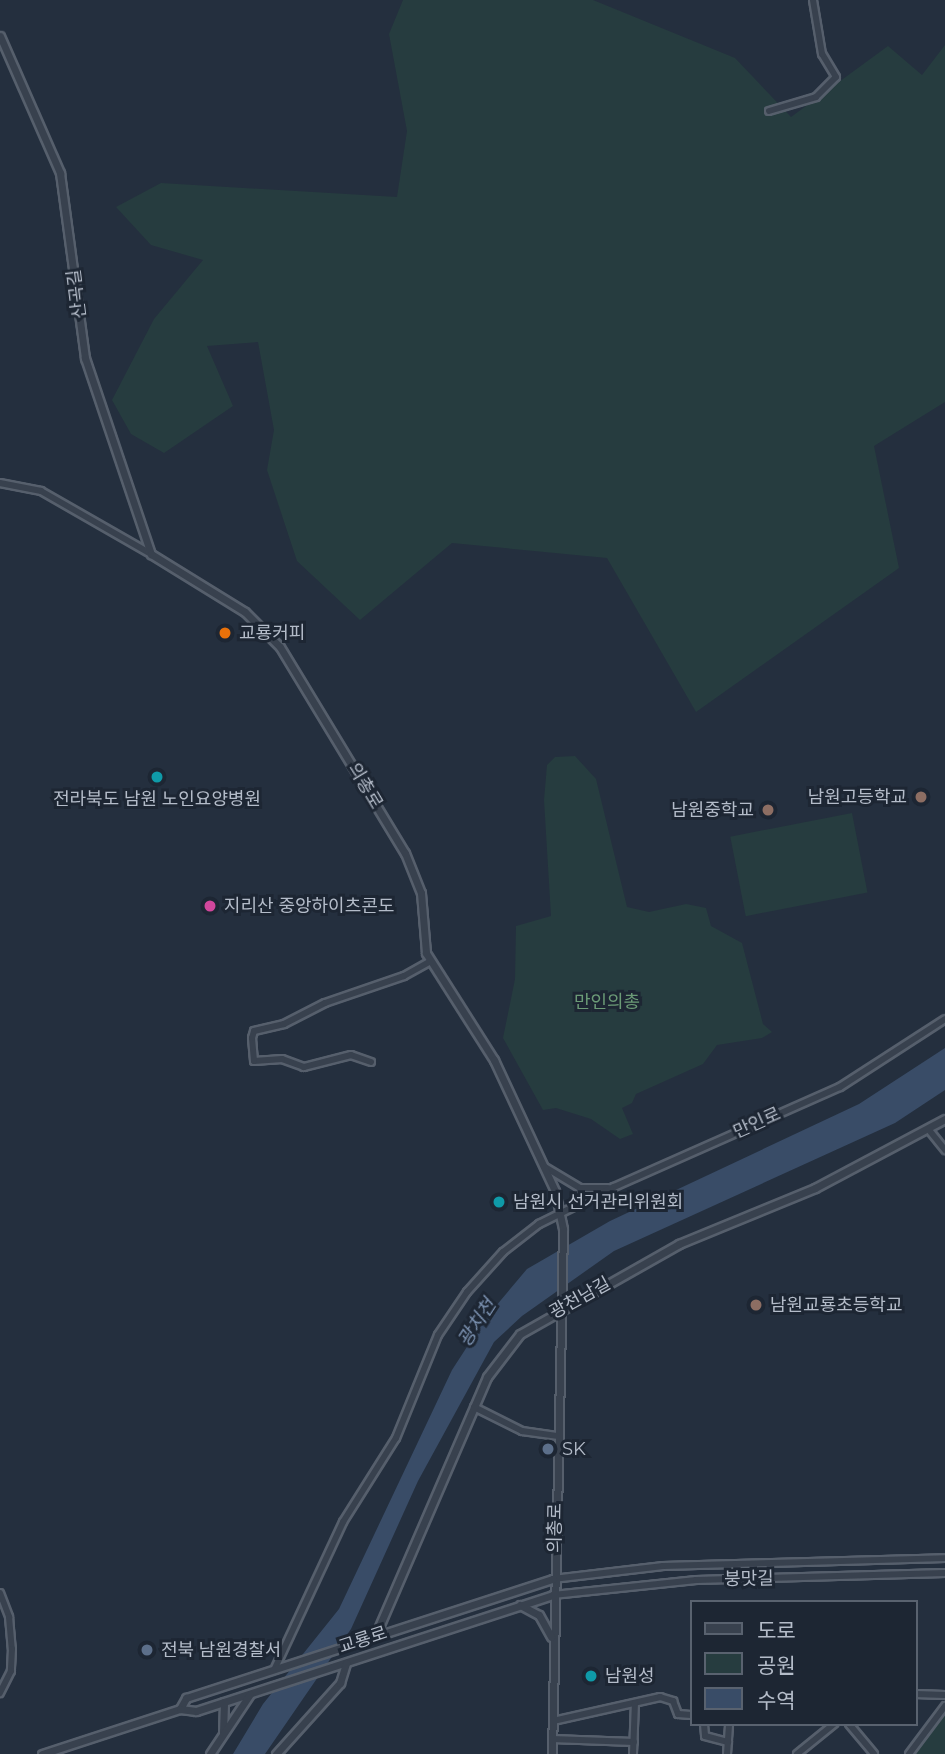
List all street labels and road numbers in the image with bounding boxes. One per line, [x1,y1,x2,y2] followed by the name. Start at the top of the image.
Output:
[63,268,91,320] street label: 산곡길
[343,759,387,813] street label: 의총로
[730,1103,784,1143] street label: 만인로
[546,1272,614,1324] street label: 광천남길
[544,1503,566,1553] street label: 의총로
[724,1568,774,1590] street label: 붕맛길
[336,1622,390,1658] street label: 교룡로

